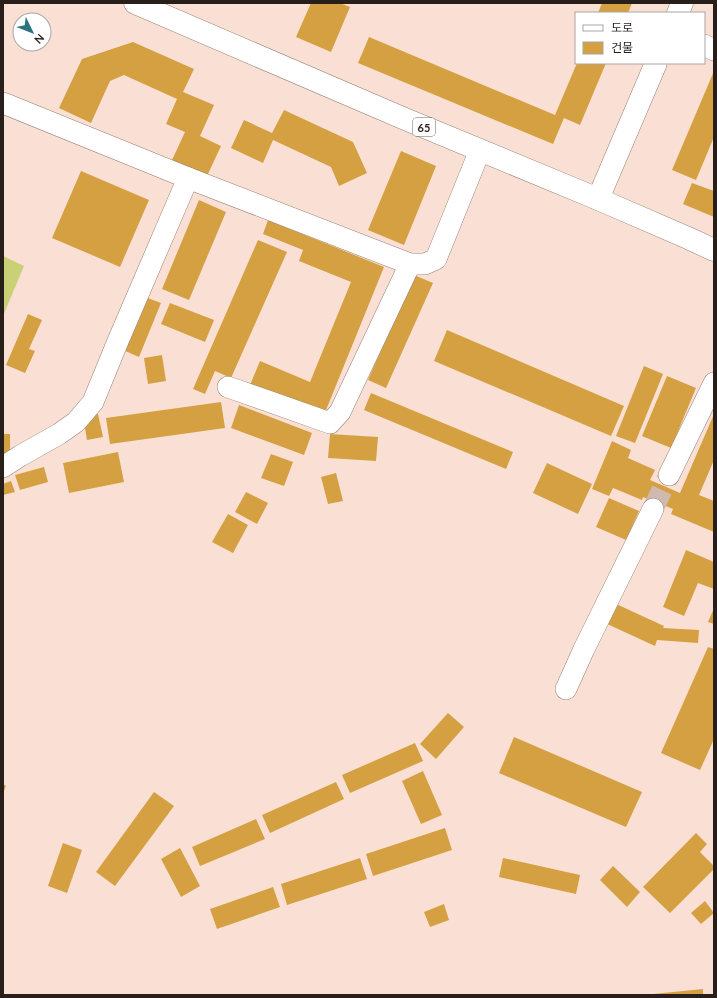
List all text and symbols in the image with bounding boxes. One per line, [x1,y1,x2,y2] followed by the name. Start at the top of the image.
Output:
[12,12,52,52] north arrow
[575,12,705,64] legend
[611,20,633,35] text: 도로
[32,32,47,47] text: N
[611,40,633,55] text: 건물
[413,118,435,136] road number: 65

